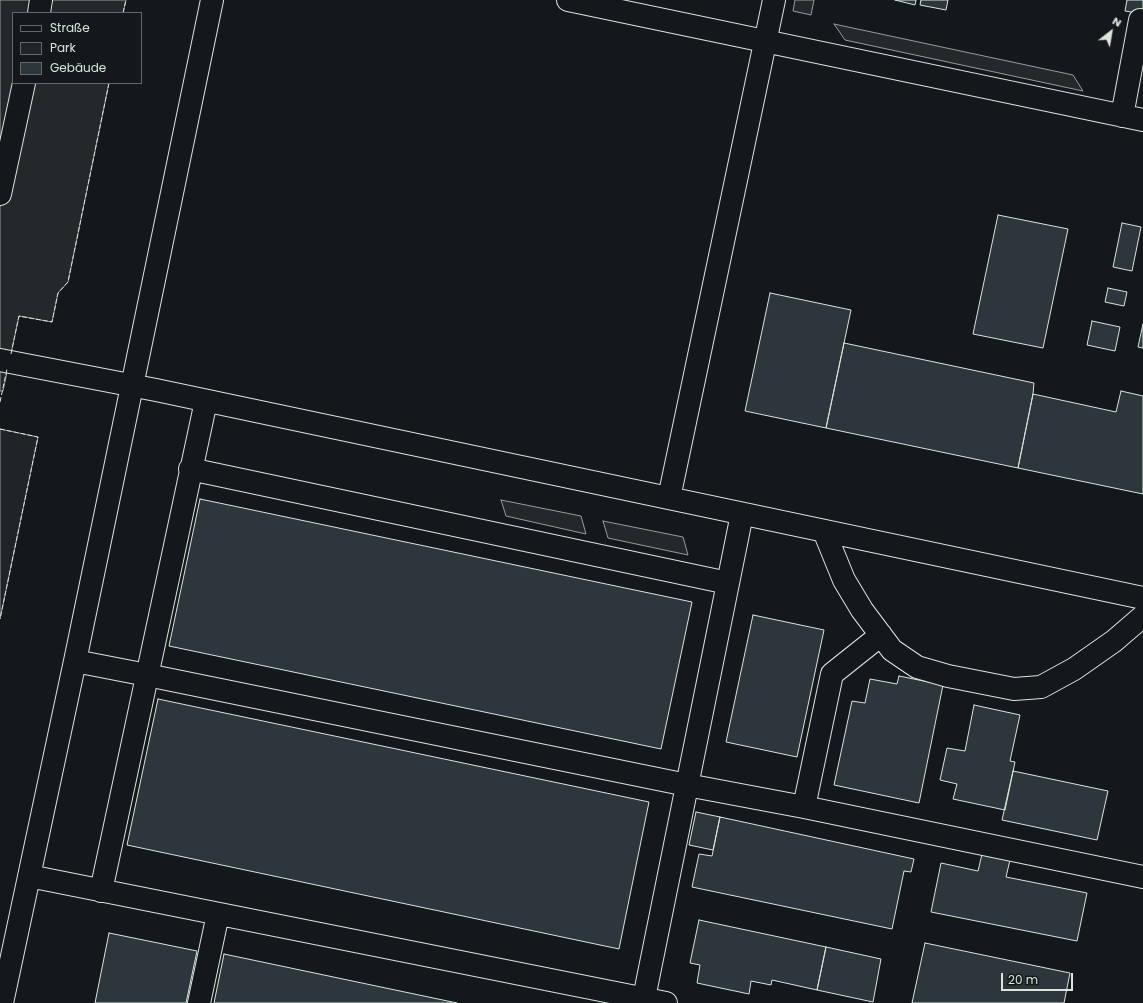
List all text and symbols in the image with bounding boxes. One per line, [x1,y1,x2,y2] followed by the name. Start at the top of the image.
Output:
[12,12,142,84] legend
[1091,12,1131,52] north arrow
[1110,13,1125,31] text: N
[50,19,90,36] text: Straße
[50,39,76,56] text: Park
[50,59,106,76] text: Gebäude
[1003,965,1075,991] scale bar
[1008,971,1038,988] text: 20 m

